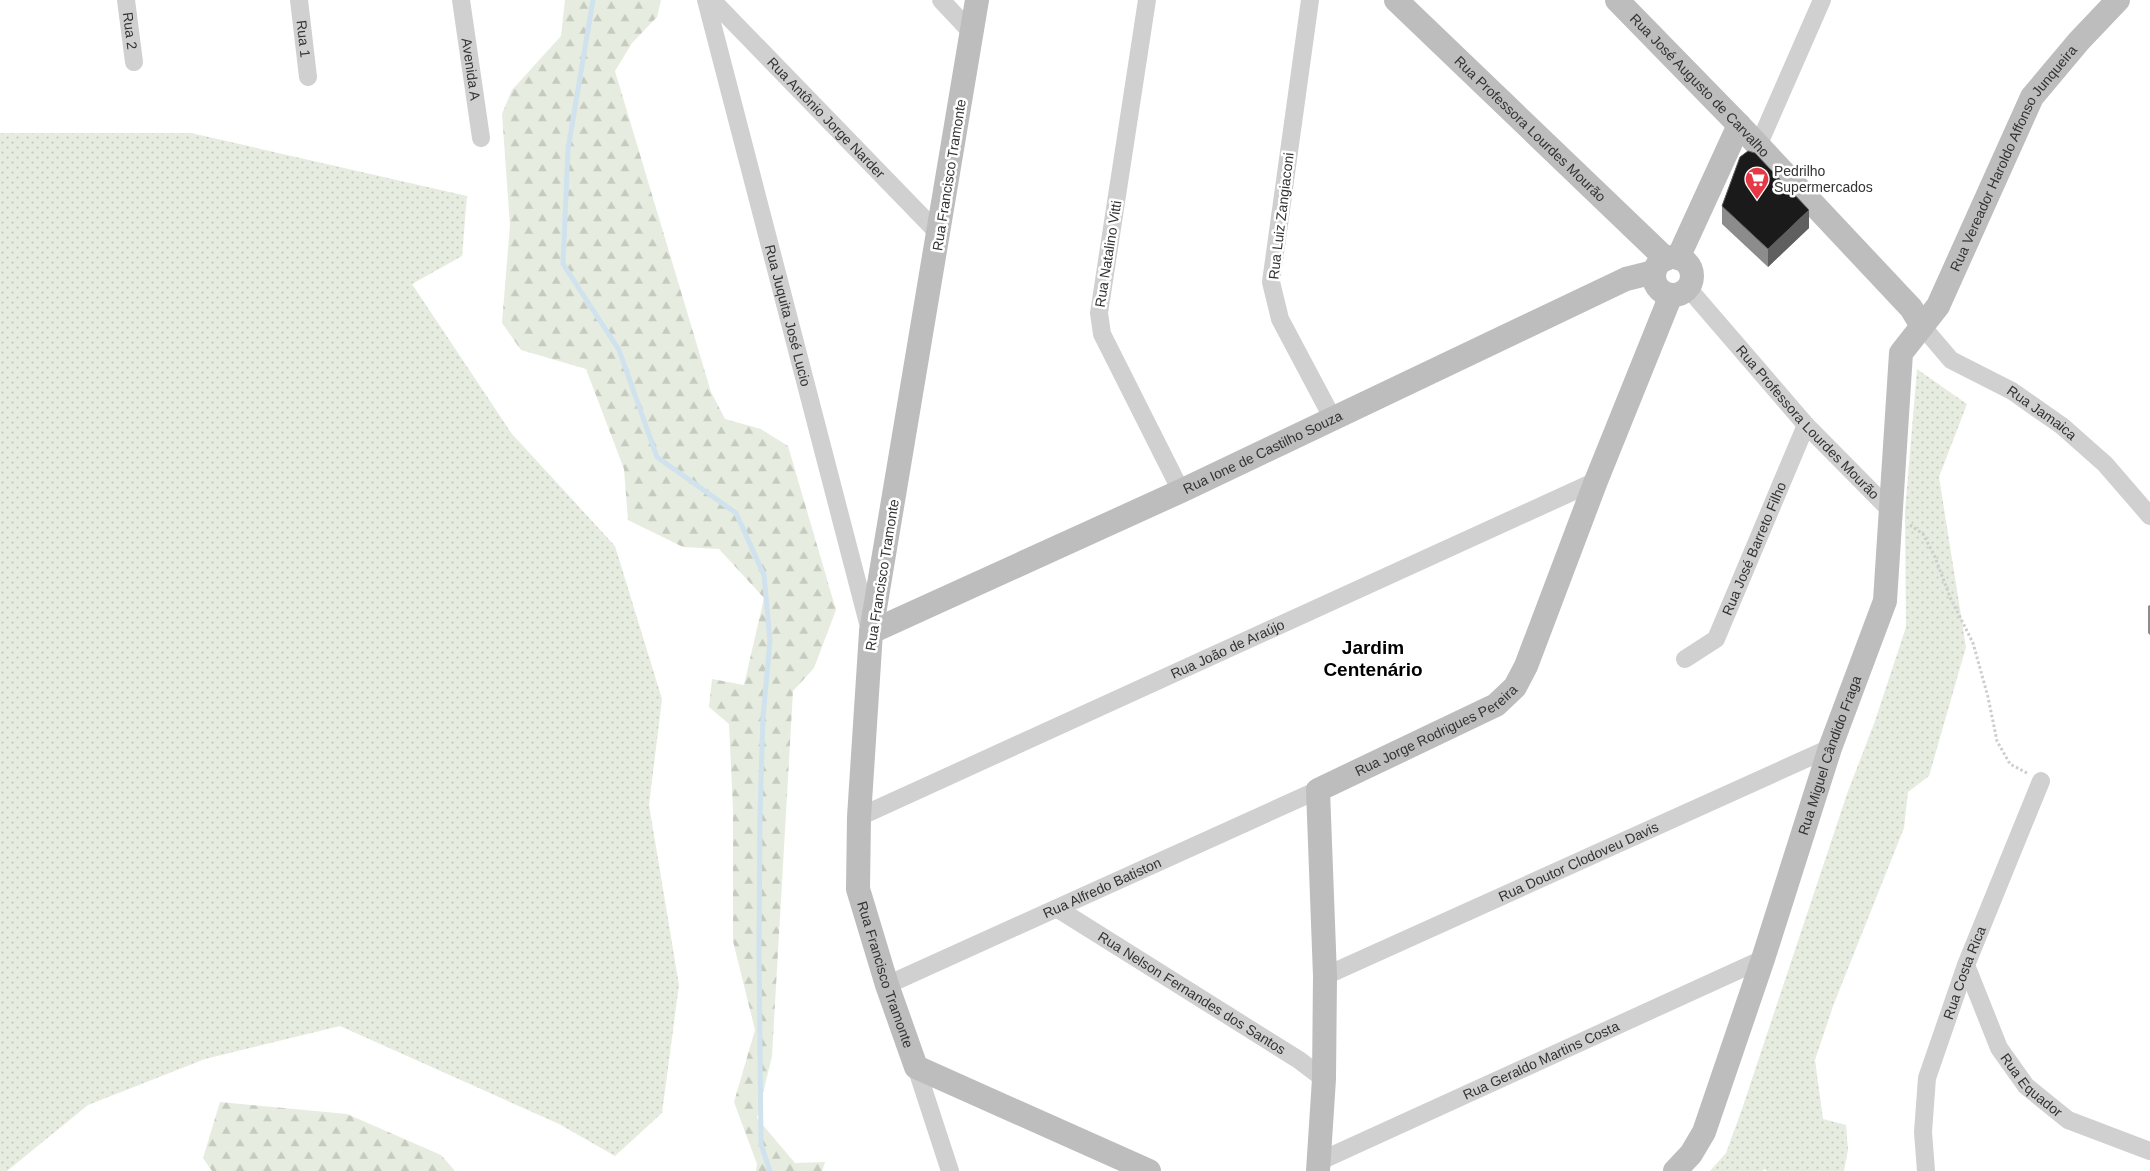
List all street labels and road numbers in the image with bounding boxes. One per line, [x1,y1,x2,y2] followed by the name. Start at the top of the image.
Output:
[1627,10,1773,160] street label: Rua José Augusto de Carvalho
[120,11,140,51] street label: Rua 2
[293,19,314,58] street label: Rua 1
[459,37,484,102] street label: Avenida A
[1947,42,2080,274] street label: Rua Vereador Haroldo Affonso Junqueira
[1451,53,1609,205] street label: Rua Professora Lourdes Mourão
[764,54,889,182] street label: Rua Antônio Jorge Narder
[929,98,969,252] street label: Rua Francisco Tramonte
[1265,152,1297,280] street label: Rua Luiz Zangiaconi
[1092,199,1124,309] street label: Rua Natalino Vitti
[762,243,814,388] street label: Rua Juquita José Lucio
[1733,342,1883,503] street label: Rua Professora Lourdes Mourão
[2004,382,2080,443] street label: Rua Jamaica
[1180,407,1345,497] street label: Rua Ione de Castilho Souza
[1719,479,1789,618] street label: Rua José Barreto Filho
[862,498,902,652] street label: Rua Francisco Tramonte
[1168,616,1287,682] street label: Rua João de Araújo
[1795,673,1864,837] street label: Rua Miguel Cândido Fraga
[1352,681,1521,779] street label: Rua Jorge Rodrigues Pereira
[1496,819,1661,905] street label: Rua Doutor Clodoveu Davis
[1041,854,1164,921] street label: Rua Alfredo Batiston
[854,899,917,1050] street label: Rua Francisco Tramonte
[1940,924,1989,1021] street label: Rua Costa Rica
[1095,928,1289,1058] street label: Rua Nelson Fernandes dos Santos
[1460,1018,1622,1103] street label: Rua Geraldo Martins Costa
[1997,1050,2066,1120] street label: Rua Equador

